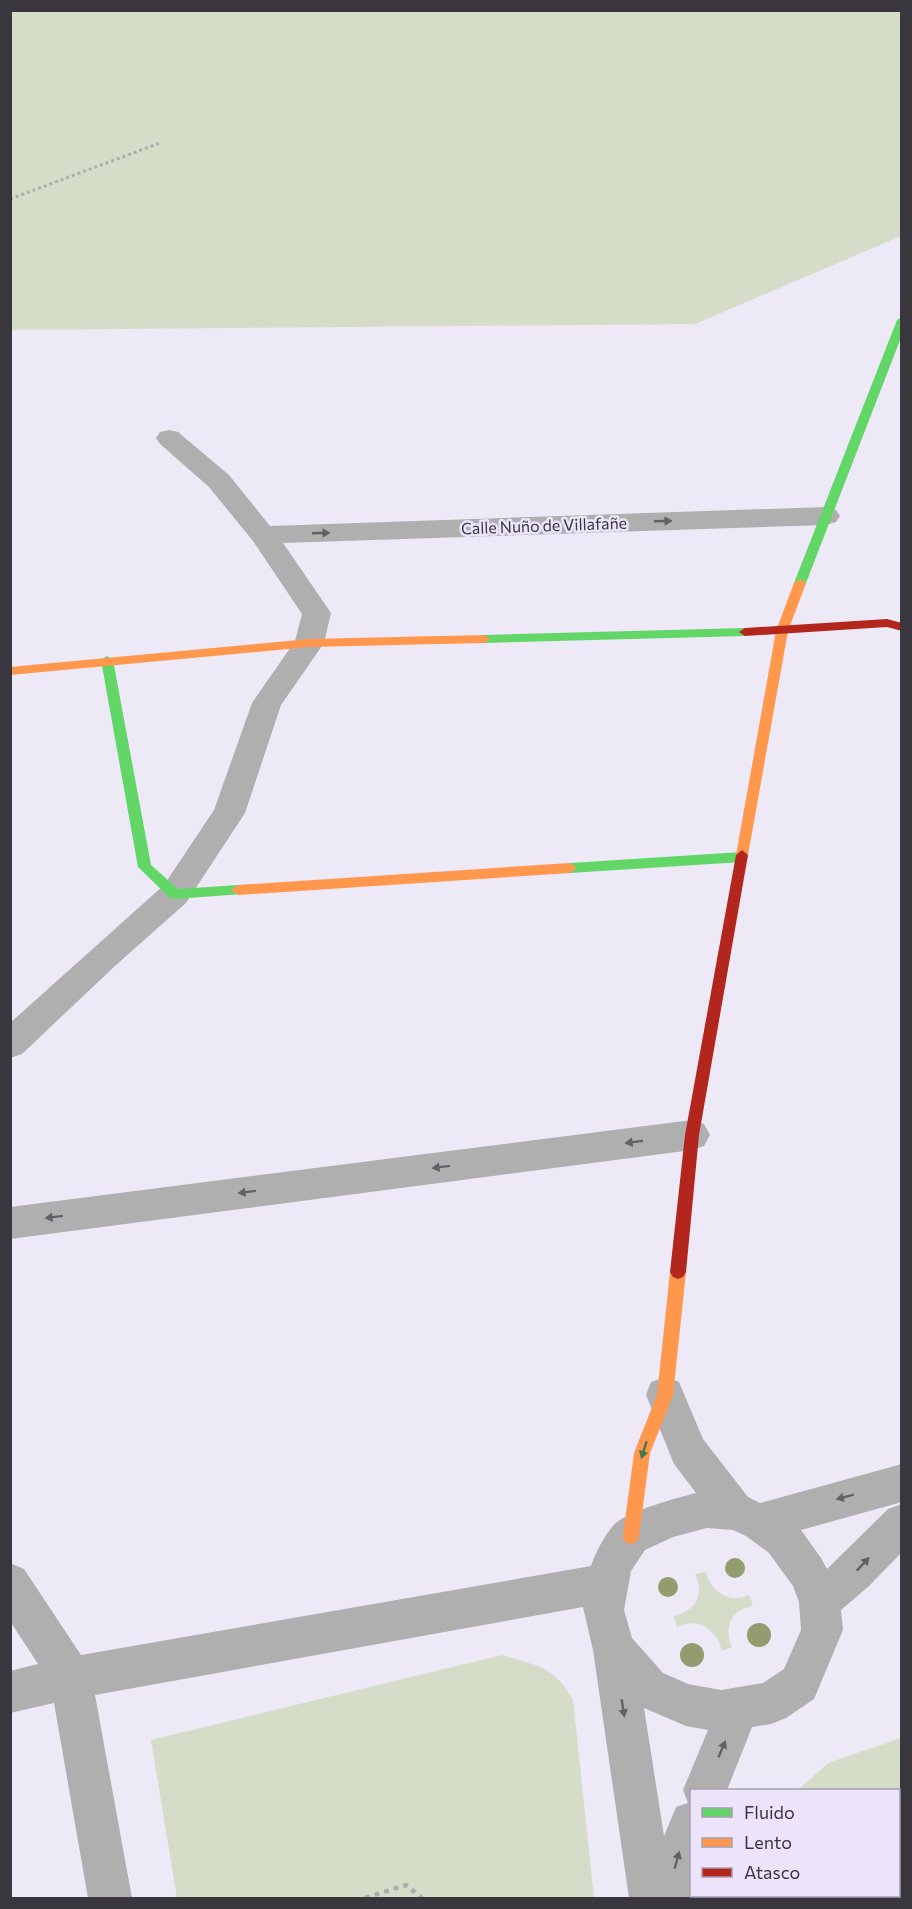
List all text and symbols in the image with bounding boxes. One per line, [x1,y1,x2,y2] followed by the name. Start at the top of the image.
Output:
[461,513,627,537] street label: Calle Nuño de Villafañe
[654,517,673,526] one-way arrow
[312,528,331,537] one-way arrow
[625,1138,644,1147] one-way arrow
[431,1163,450,1172] one-way arrow
[238,1188,257,1197] one-way arrow
[44,1213,63,1222] one-way arrow
[639,1441,648,1459] one-way arrow
[836,1493,854,1503] one-way arrow
[855,1557,869,1571] one-way arrow
[618,1698,627,1717] one-way arrow
[717,1740,727,1758] one-way arrow
[690,1789,900,1897] legend
[744,1801,795,1823] text: Fluido
[744,1831,792,1853] text: Lento
[673,1851,683,1869] one-way arrow
[744,1861,800,1883] text: Atasco

